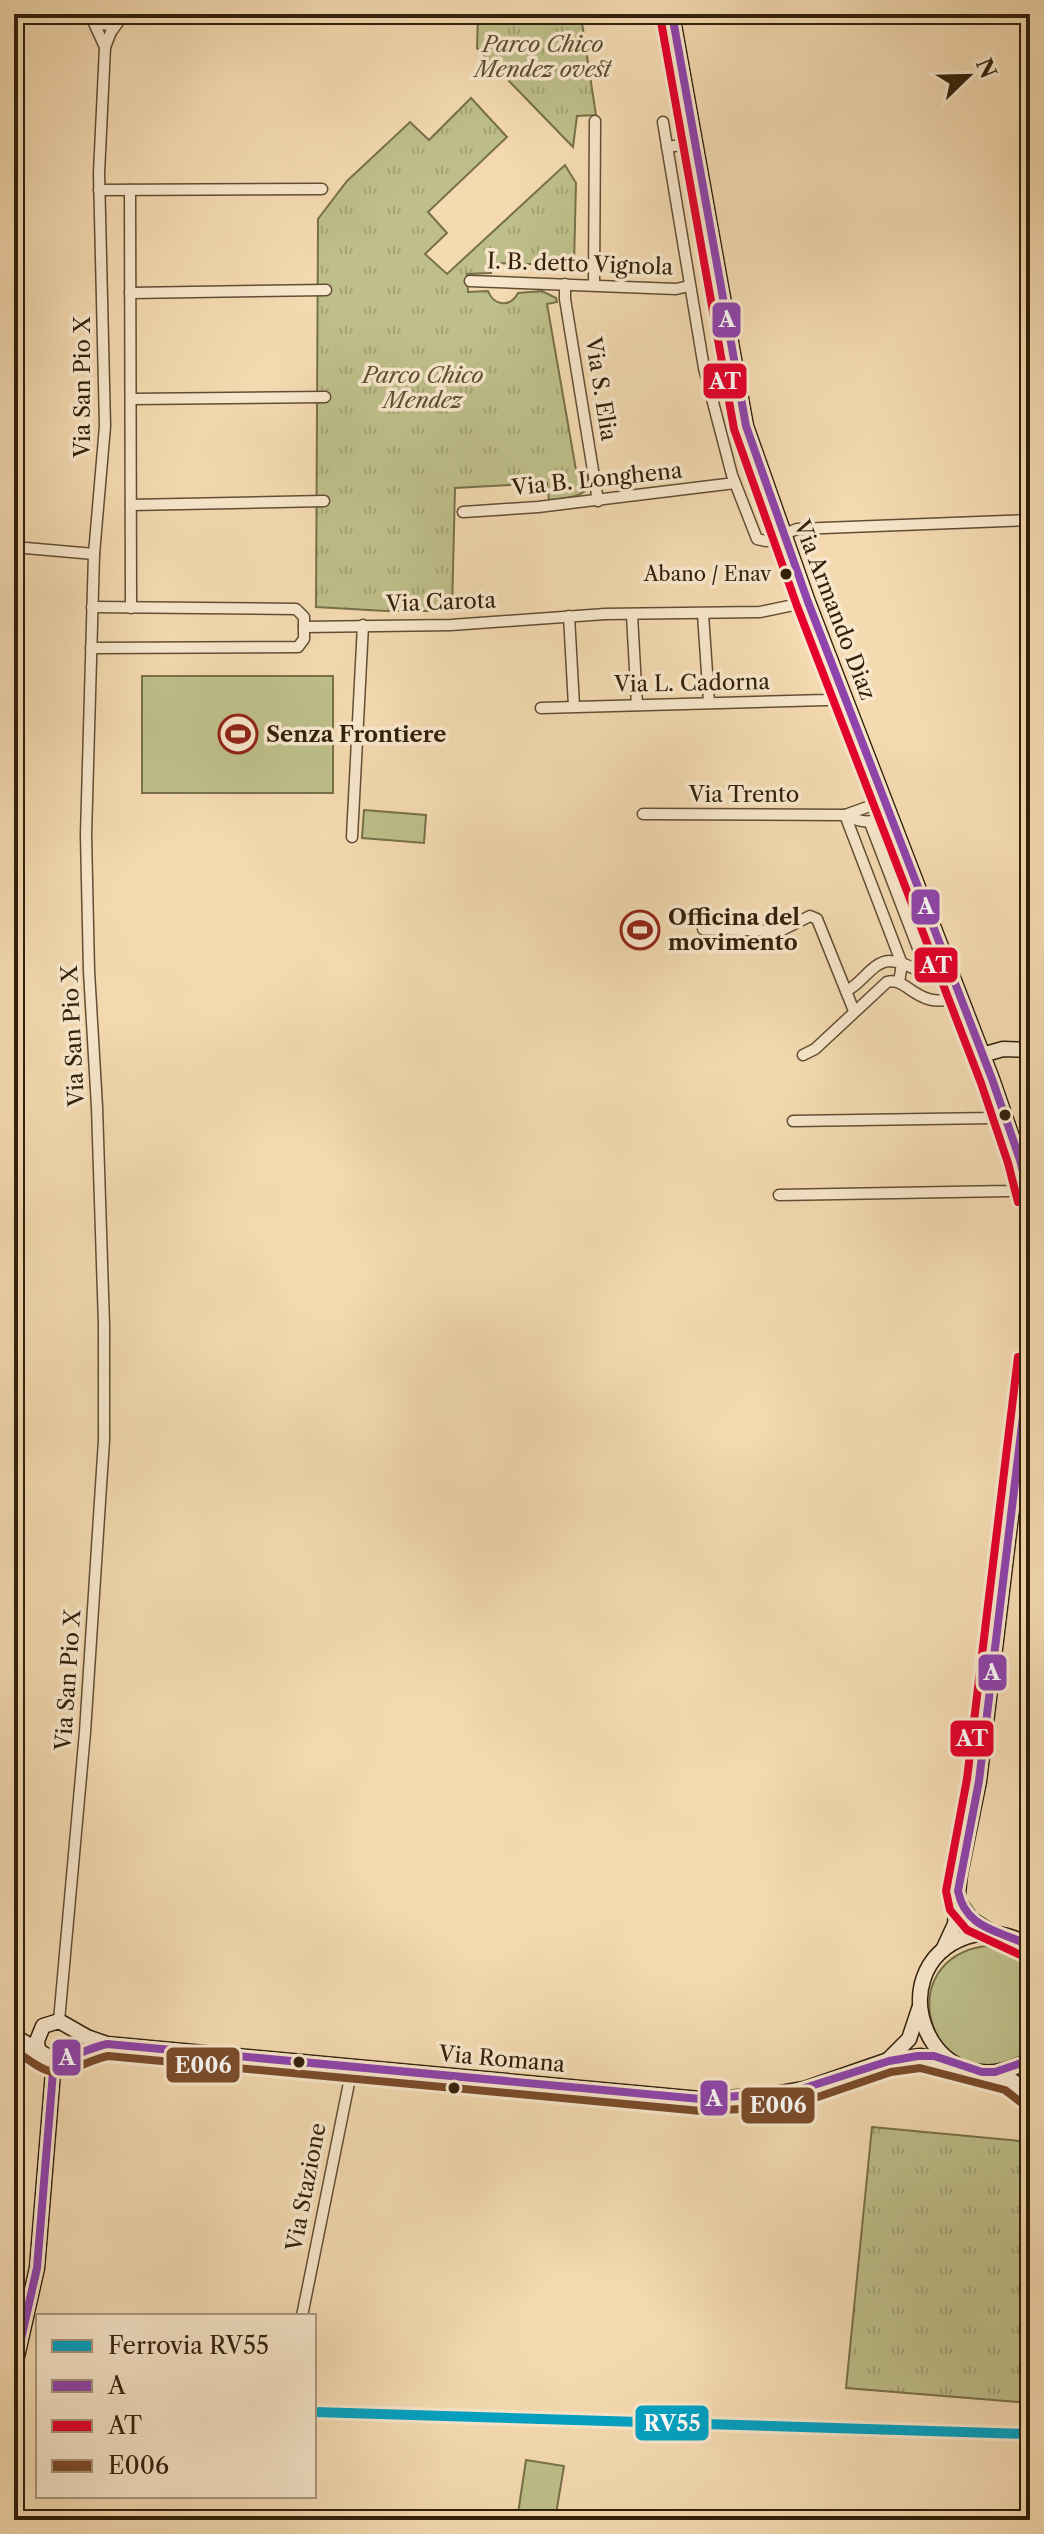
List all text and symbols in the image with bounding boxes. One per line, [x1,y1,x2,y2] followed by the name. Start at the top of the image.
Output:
[472,31,613,83] park label: Parco Chico Mendez ovest
[928,36,1008,116] north arrow
[970,54,1002,82] text: N
[486,247,674,281] street label: I. B. detto Vignola
[711,301,742,339] line badge: A
[717,306,736,333] text: A
[69,316,96,459] street label: Via San Pio X
[579,334,623,443] street label: Via S. Elia
[360,362,484,414] park label: Parco Chico Mendez
[702,362,748,400] line badge: AT
[708,368,741,395] text: AT
[509,457,684,501] street label: Via B. Longhena
[788,515,882,704] street label: Via Armando Diaz
[643,562,772,586] place label: Abano / Enav
[778,566,794,582] marker: Abano / Enav
[384,587,497,617] street label: Via Carota
[613,668,771,698] street label: Via L. Cadorna
[217,713,259,755] sports icon: Senza Frontiere
[266,721,446,748] place label: Senza Frontiere
[688,781,799,808] street label: Via Trento
[910,888,941,926] line badge: A
[916,893,935,920] text: A
[668,904,800,956] place label: Officina del movimento
[619,909,661,951] sports icon: Officina del movimento
[913,946,959,984] line badge: AT
[919,952,952,979] text: AT
[56,964,90,1108] street label: Via San Pio X
[997,1107,1013,1123] unlabelled marker
[50,1608,86,1753] street label: Via San Pio X
[977,1653,1008,1692] line badge: A
[982,1659,1001,1686] text: A
[949,1719,995,1758] line badge: AT
[955,1725,988,1752] text: AT
[51,2038,82,2077] line badge: A
[437,2040,567,2078] street label: Via Romana
[57,2044,76,2071] text: A
[165,2046,241,2084] line badge: E006
[174,2052,232,2079] text: E006
[291,2054,307,2070] unlabelled marker
[699,2079,729,2117] line badge: A
[446,2080,462,2096] unlabelled marker
[704,2085,723,2112] text: A
[740,2086,816,2125] line badge: E006
[749,2092,807,2119] text: E006
[280,2121,332,2254] street label: Via Stazione
[36,2314,316,2498] legend
[108,2331,269,2360] text: Ferrovia RV55
[107,2371,127,2400] text: A
[634,2404,710,2442] line badge: RV55
[643,2410,701,2437] text: RV55
[107,2411,142,2440] text: AT
[108,2451,169,2480] text: E006

